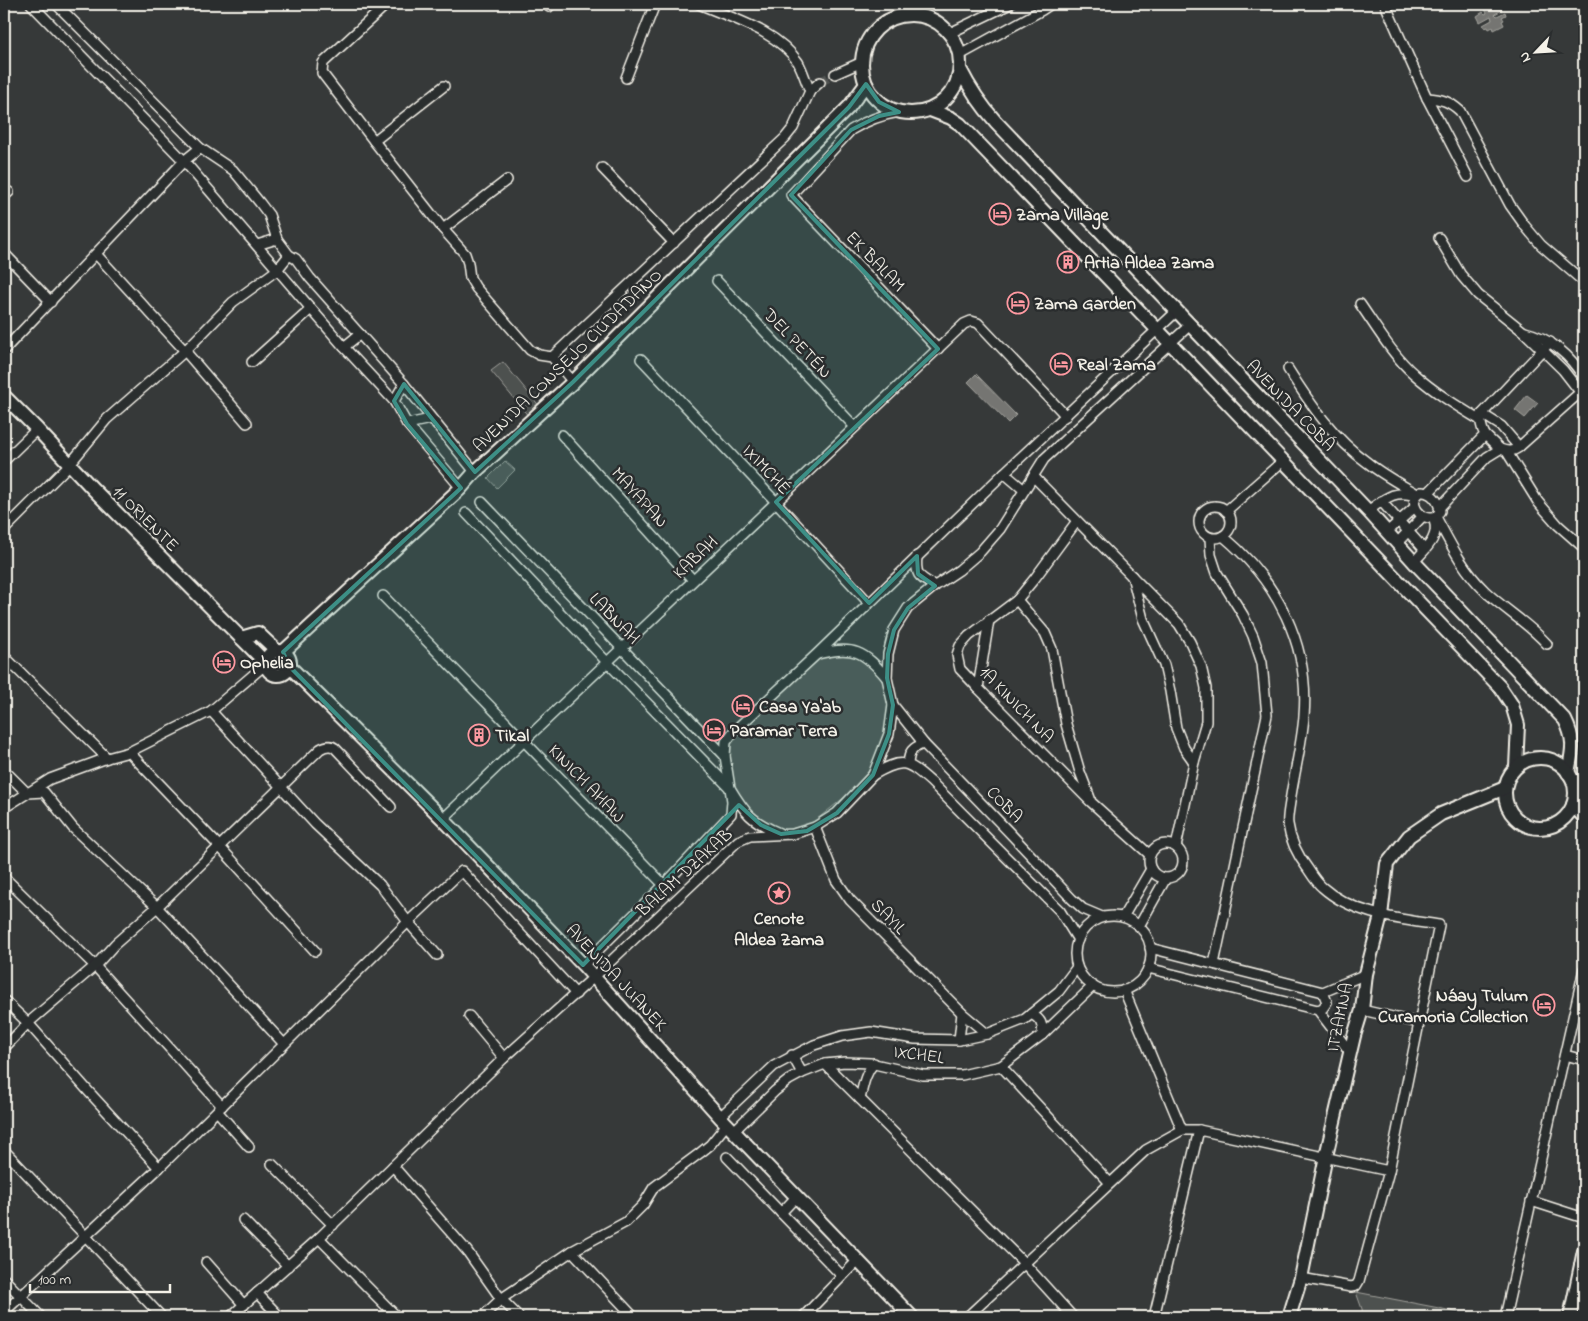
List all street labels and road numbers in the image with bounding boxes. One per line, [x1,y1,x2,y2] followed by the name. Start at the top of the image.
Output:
[839,226,910,299] street label: EK BALAM
[468,264,669,459] street label: AVENIDA CONSEJO CIUDADANO
[756,303,837,385] street label: DEL PETÉN
[1239,355,1340,458] street label: AVENIDA COBÁ
[735,439,796,502] street label: IXIMCHÉ
[604,462,673,535] street label: MAYAPAN
[105,480,184,559] street label: 11 ORIENTE
[668,531,725,586] street label: KABAH
[582,587,645,651] street label: LABNAH
[972,661,1059,750] street label: 1A KINICH NA
[541,739,630,830] street label: KINICH AHAW
[979,781,1028,830] street label: COBA
[631,823,739,925] street label: BALAM DZAKAB
[864,893,912,942] street label: SAYIL
[559,919,673,1038] street label: AVENIDA JUANEK
[1321,980,1361,1054] street label: ITZAMNA
[892,1040,946,1072] street label: IXCHEL

